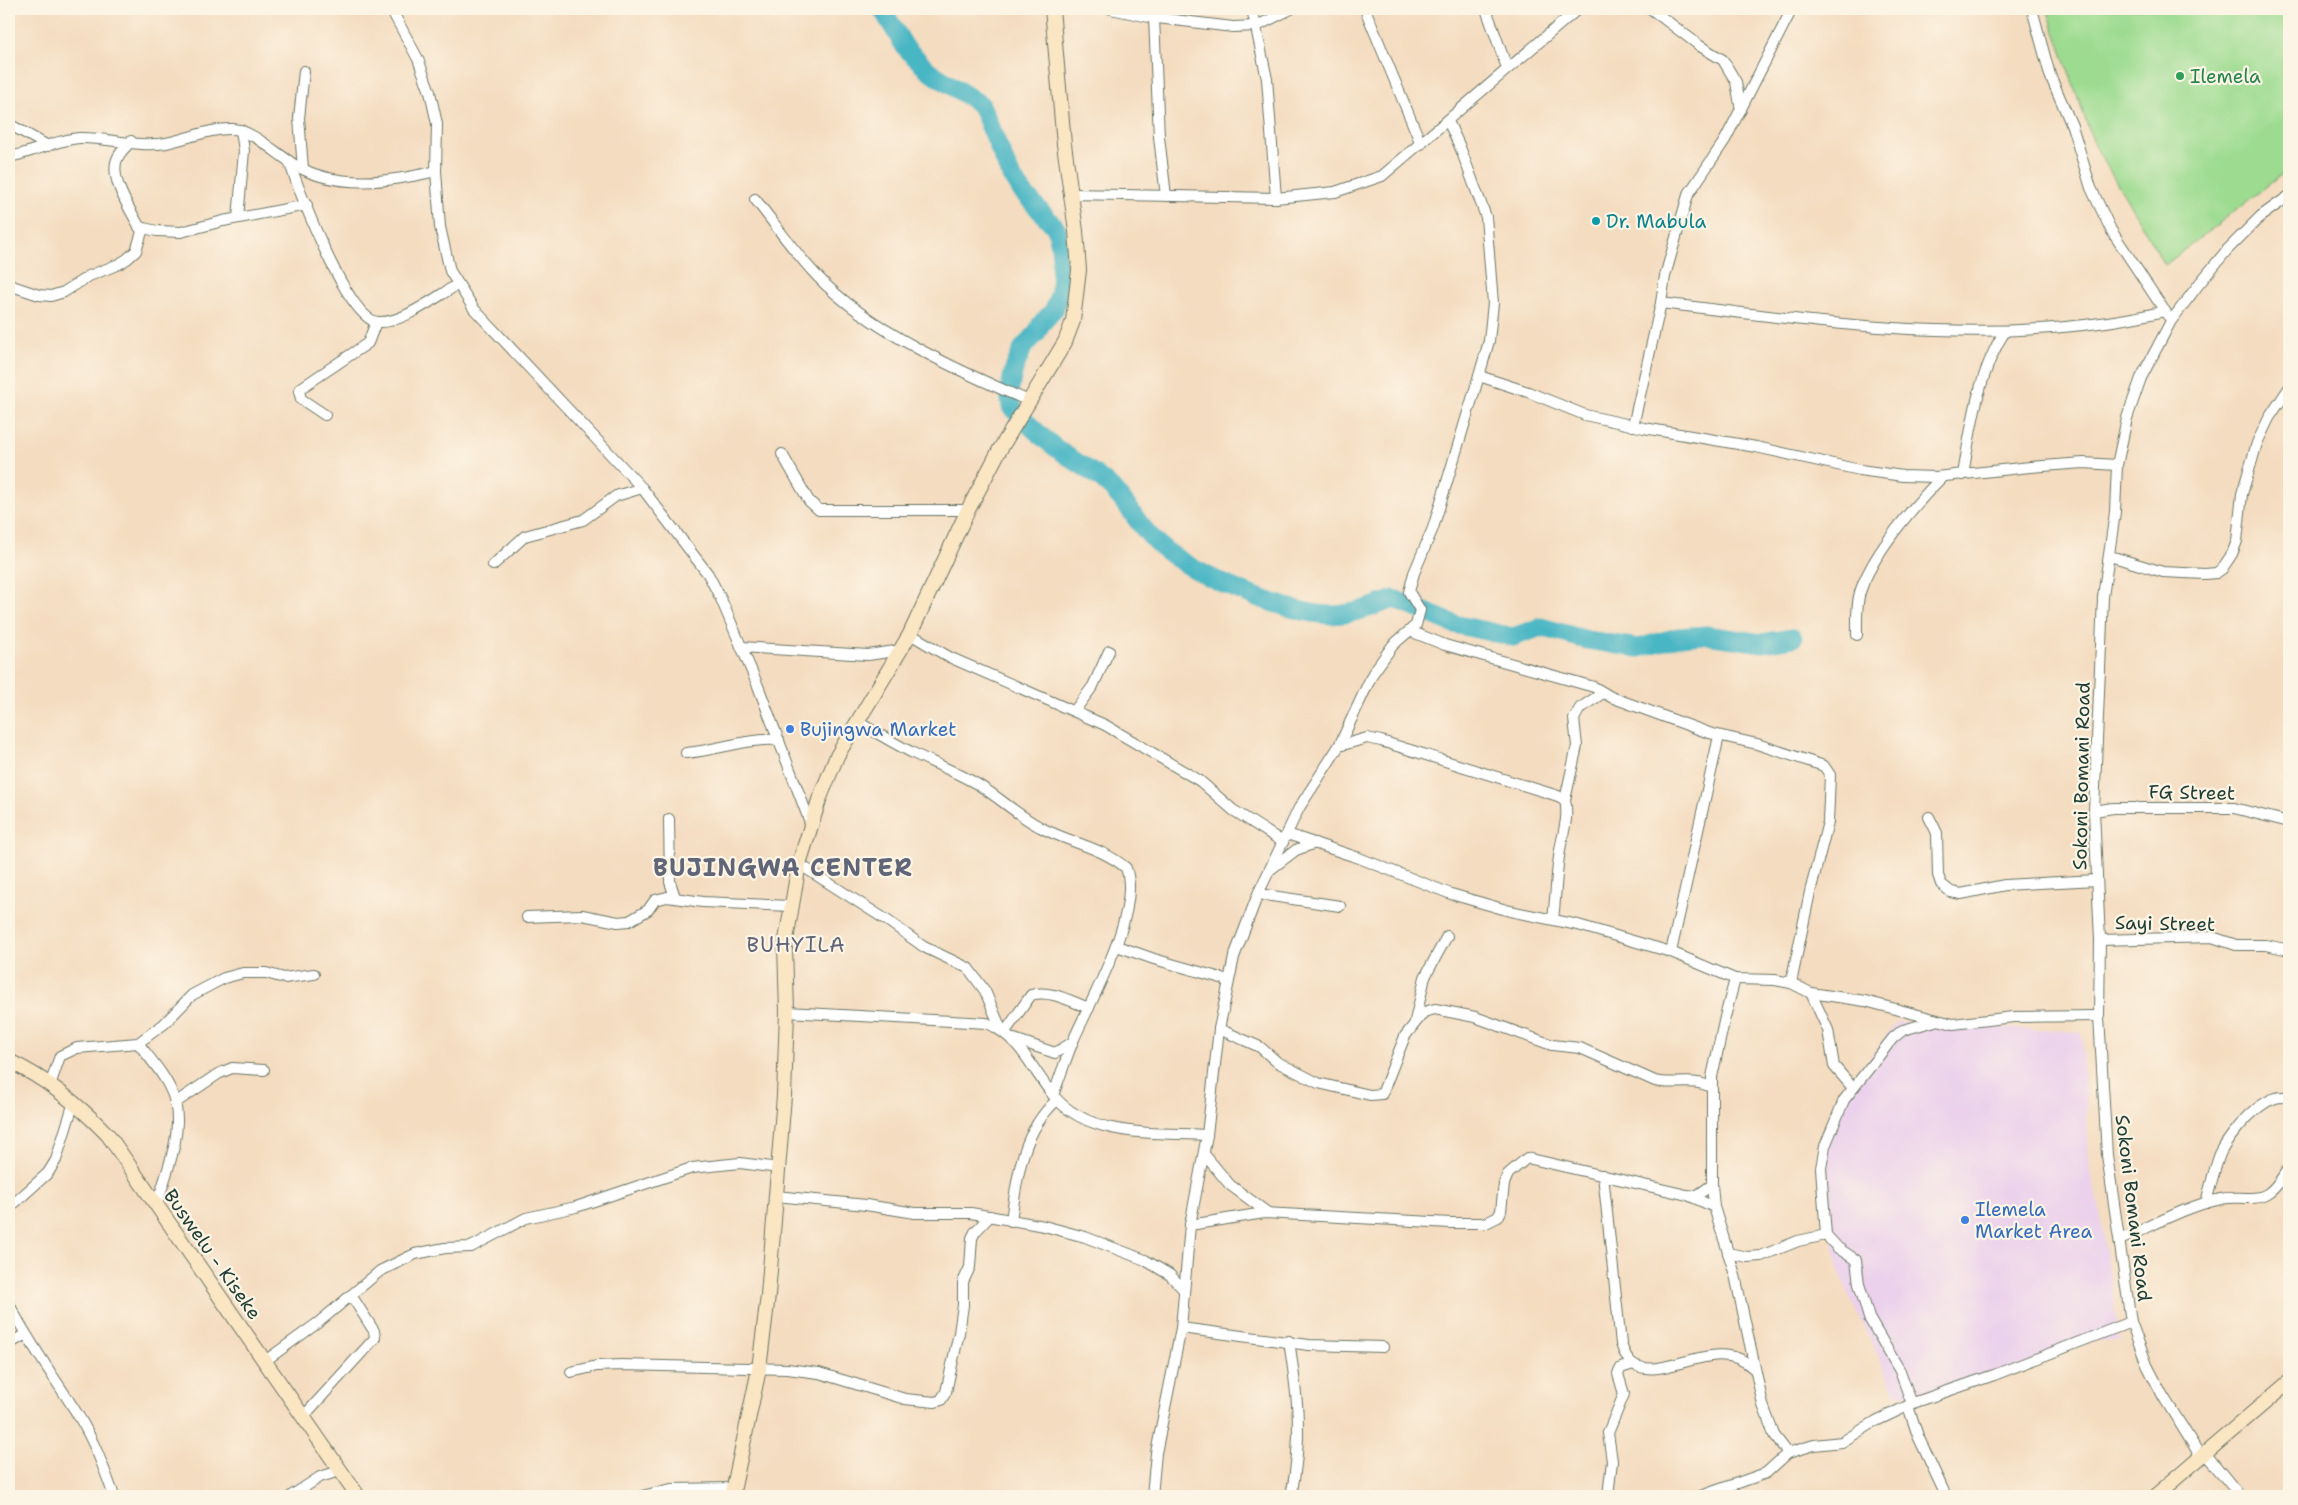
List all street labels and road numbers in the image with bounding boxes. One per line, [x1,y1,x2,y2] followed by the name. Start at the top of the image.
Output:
[2067,682,2096,870] street label: Sokoni Bomani Road
[2149,779,2235,806] street label: FG Street
[2115,910,2215,937] street label: Sayi Street
[2110,1113,2157,1303] street label: Sokoni Bomani Road
[158,1184,267,1325] street label: Buswelu - Kiseke

